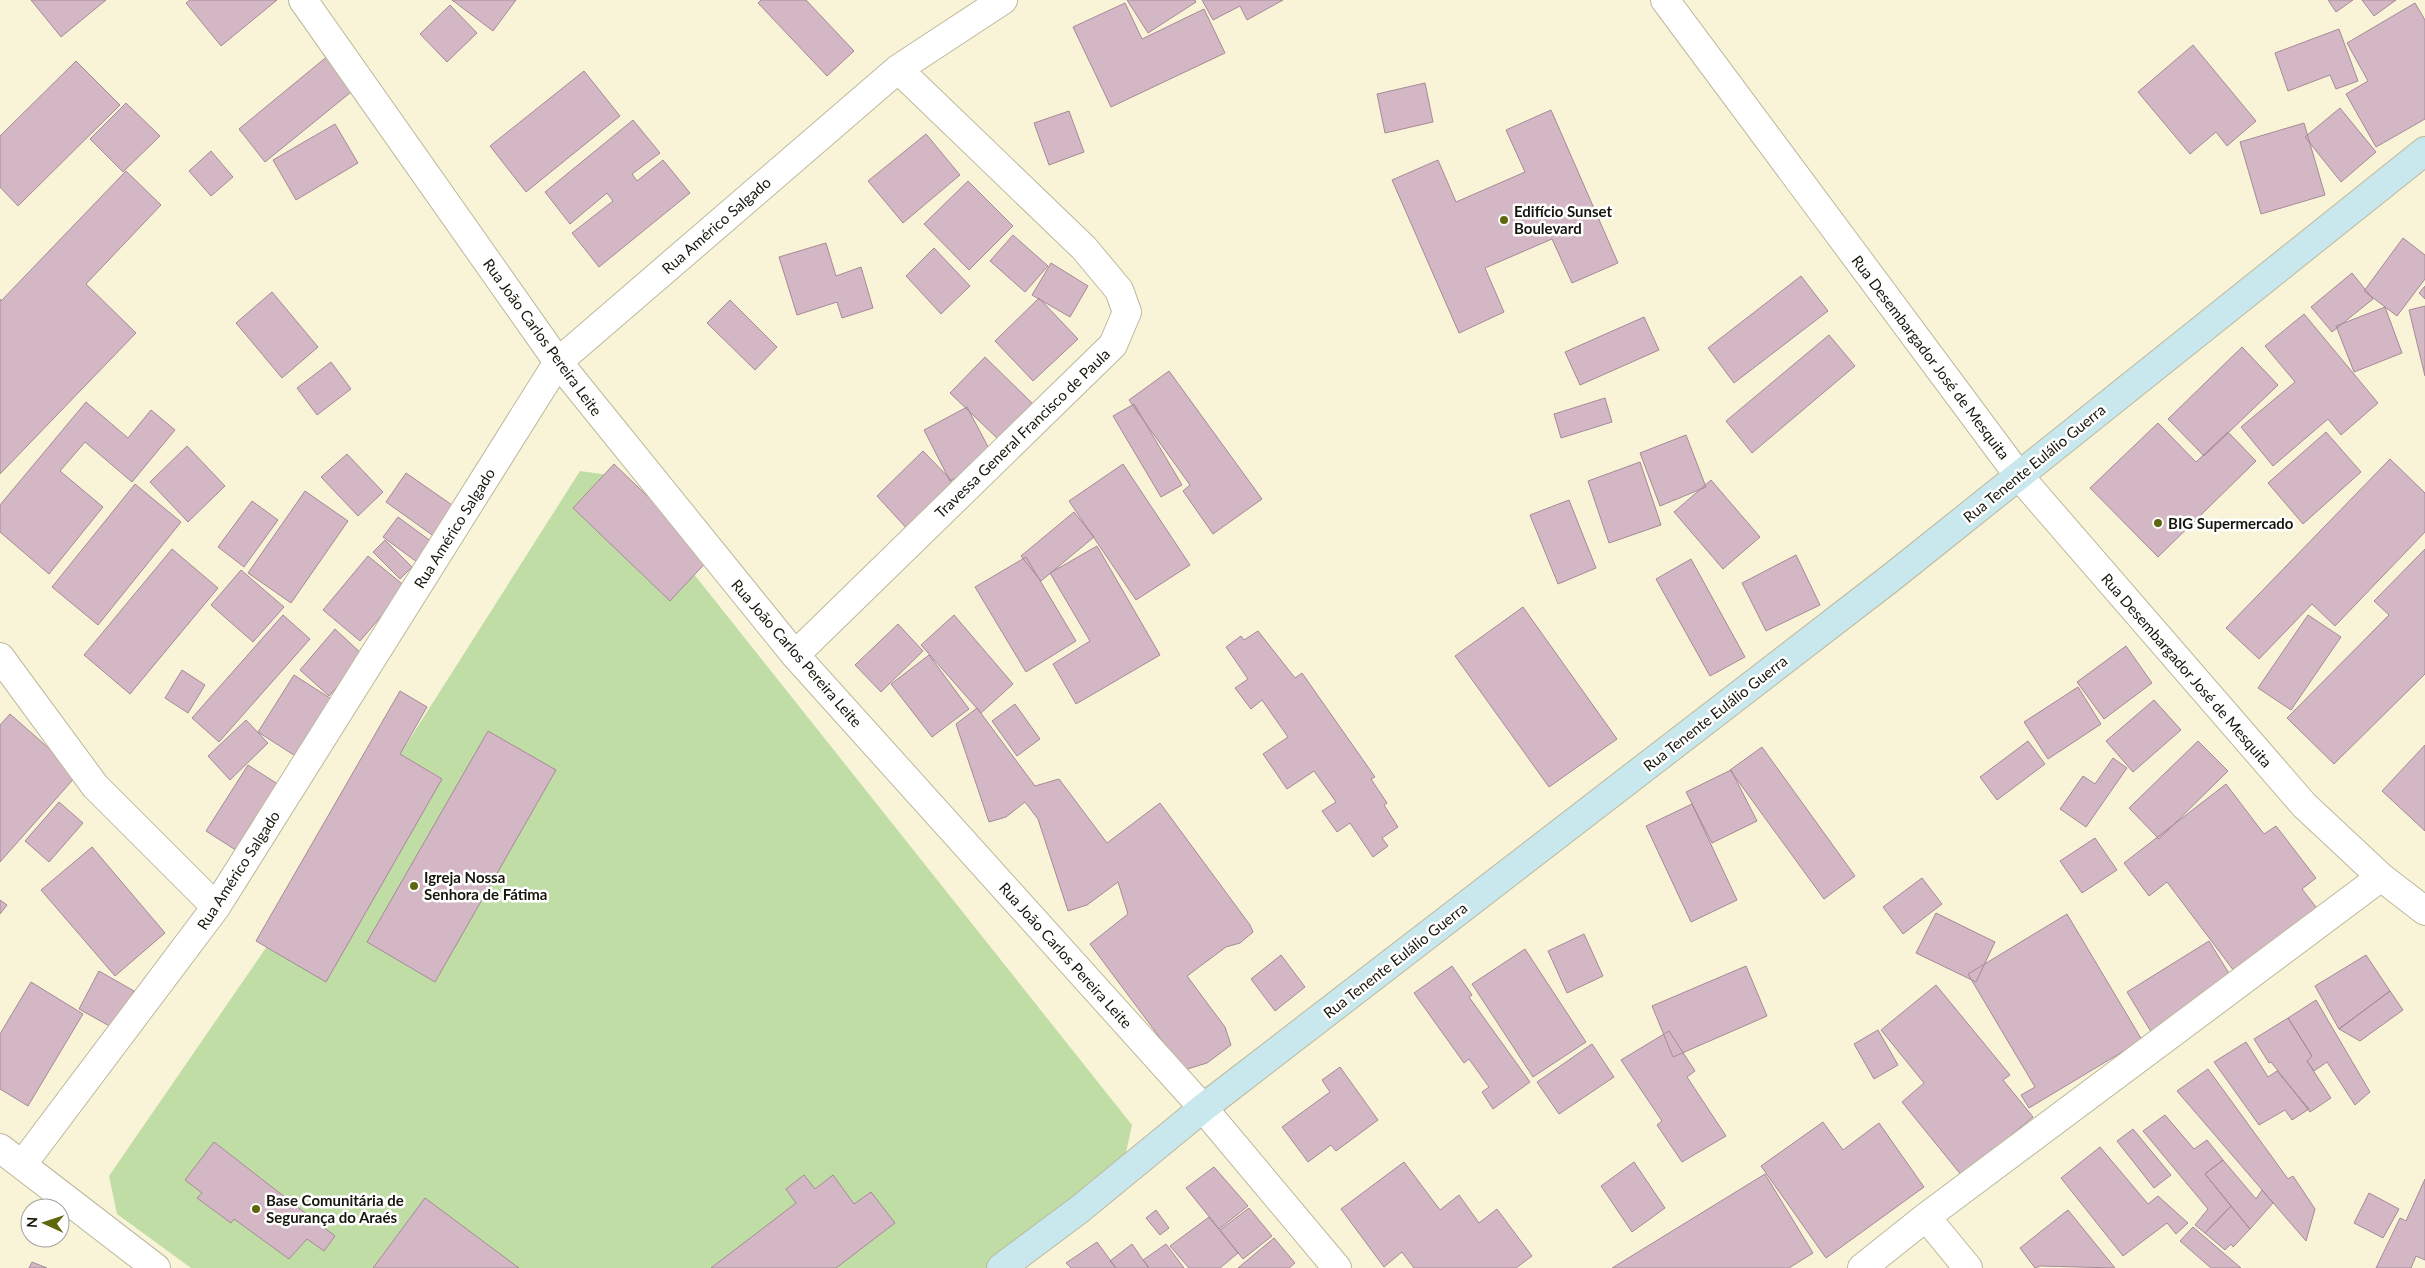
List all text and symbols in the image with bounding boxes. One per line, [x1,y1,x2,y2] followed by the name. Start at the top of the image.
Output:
[658,173,774,277] street label: Rua Américo Salgado
[1514,202,1613,237] place label: Edifício Sunset Boulevard
[1498,214,1510,226] marker: Edifício Sunset Boulevard
[1848,251,2014,463] street label: Rua Desembargador José de Mesquita
[480,255,606,419] street label: Rua João Carlos Pereira Leite
[931,344,1113,522] street label: Travessa General Francisco de Paula
[1959,400,2109,526] street label: Rua Tenente Eulálio Guerra
[410,465,498,591] street label: Rua Américo Salgado
[2168,514,2294,532] place label: BIG Supermercado
[2152,517,2164,529] marker: BIG Supermercado
[2098,569,2276,771] street label: Rua Desembargador José de Mesquita
[728,575,866,731] street label: Rua João Carlos Pereira Leite
[1640,651,1790,775] street label: Rua Tenente Eulálio Guerra
[193,807,283,933] street label: Rua Américo Salgado
[424,868,548,903] place label: Igreja Nossa Senhora de Fátima
[996,878,1136,1032] street label: Rua João Carlos Pereira Leite
[408,880,420,892] marker: Igreja Nossa Senhora de Fátima
[1320,898,1470,1022] street label: Rua Tenente Eulálio Guerra
[266,1191,404,1226] place label: Base Comunitária de Segurança do Araés
[20,1198,70,1248] north arrow
[250,1203,262,1215] marker: Base Comunitária de Segurança do Araés
[23,1216,40,1228] text: N

